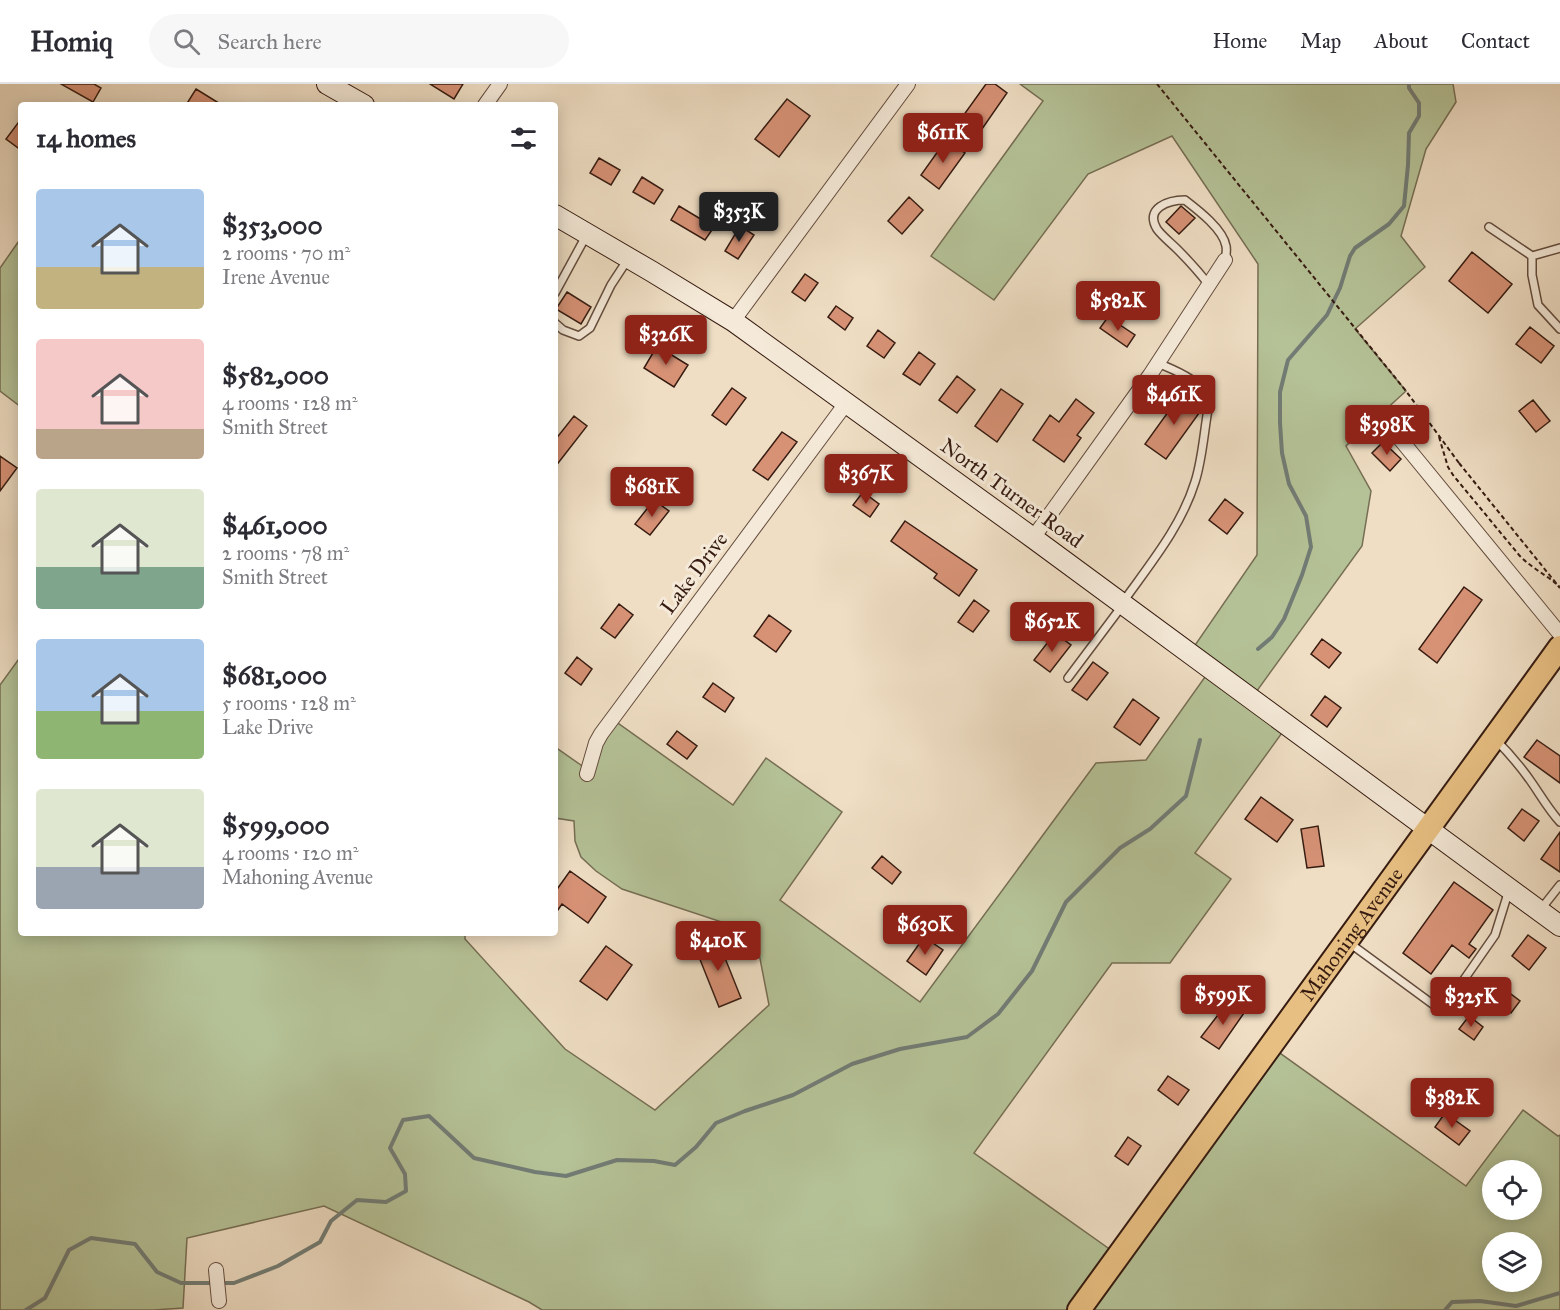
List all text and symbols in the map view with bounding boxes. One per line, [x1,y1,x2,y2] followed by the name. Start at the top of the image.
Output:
[149,14,569,68] search box
[30,24,113,59] text: Homiq
[170,25,203,58] icon: search
[218,28,322,55] text: Search here
[1212,28,1267,54] text: Home
[1300,28,1341,54] text: Map
[1374,28,1428,54] text: About
[1461,28,1530,54] text: Contact
[901,113,985,164] pin: $611K
[917,120,969,144] text: $611K
[36,122,136,154] text: 14 homes
[507,122,540,155] icon: filters
[697,192,781,243] pin: $353K
[713,199,765,223] text: $353K
[222,209,323,241] text: $353,000
[84,213,156,285] icon: home
[222,241,350,265] text: 2 rooms · 70 m²
[222,265,330,289] text: Irene Avenue
[1076,281,1160,332] pin: $582K
[1090,288,1146,312] text: $582K
[624,315,708,366] pin: $326K
[639,322,693,346] text: $326K
[222,359,329,391] text: $582,000
[84,363,156,435] icon: home
[1132,375,1216,426] pin: $461K
[1146,382,1202,406] text: $461K
[222,391,358,415] text: 4 rooms · 128 m²
[1345,405,1429,456] pin: $398K
[1359,412,1415,436] text: $398K
[222,415,328,439] text: Smith Street
[936,433,1089,554] street label: North Turner Road
[824,454,908,505] pin: $367K
[838,461,894,485] text: $367K
[610,467,694,518] pin: $681K
[625,474,679,498] text: $681K
[222,509,328,541] text: $461,000
[84,513,156,585] icon: home
[655,527,733,619] street label: Lake Drive
[222,541,349,565] text: 2 rooms · 78 m²
[222,565,328,589] text: Smith Street
[1010,602,1094,653] pin: $652K
[1024,609,1080,633] text: $652K
[222,659,327,691] text: $681,000
[84,663,156,735] icon: home
[222,691,356,715] text: 5 rooms · 128 m²
[222,715,313,739] text: Lake Drive
[222,809,330,841] text: $599,000
[84,813,156,885] icon: home
[222,841,359,865] text: 4 rooms · 120 m²
[1294,862,1409,1006] street label: Mahoning Avenue
[222,865,373,889] text: Mahoning Avenue
[883,905,967,956] pin: $630K
[897,912,953,936] text: $630K
[676,921,760,972] pin: $410K
[690,928,746,952] text: $410K
[1181,975,1265,1026] pin: $599K
[1429,977,1513,1028] pin: $325K
[1195,982,1251,1006] text: $599K
[1444,984,1498,1008] text: $325K
[1410,1078,1494,1129] pin: $382K
[1425,1085,1479,1109] text: $382K
[1482,1160,1542,1292] map controls
[1482,1160,1542,1220] button: locate
[1482,1232,1542,1292] button: layers

